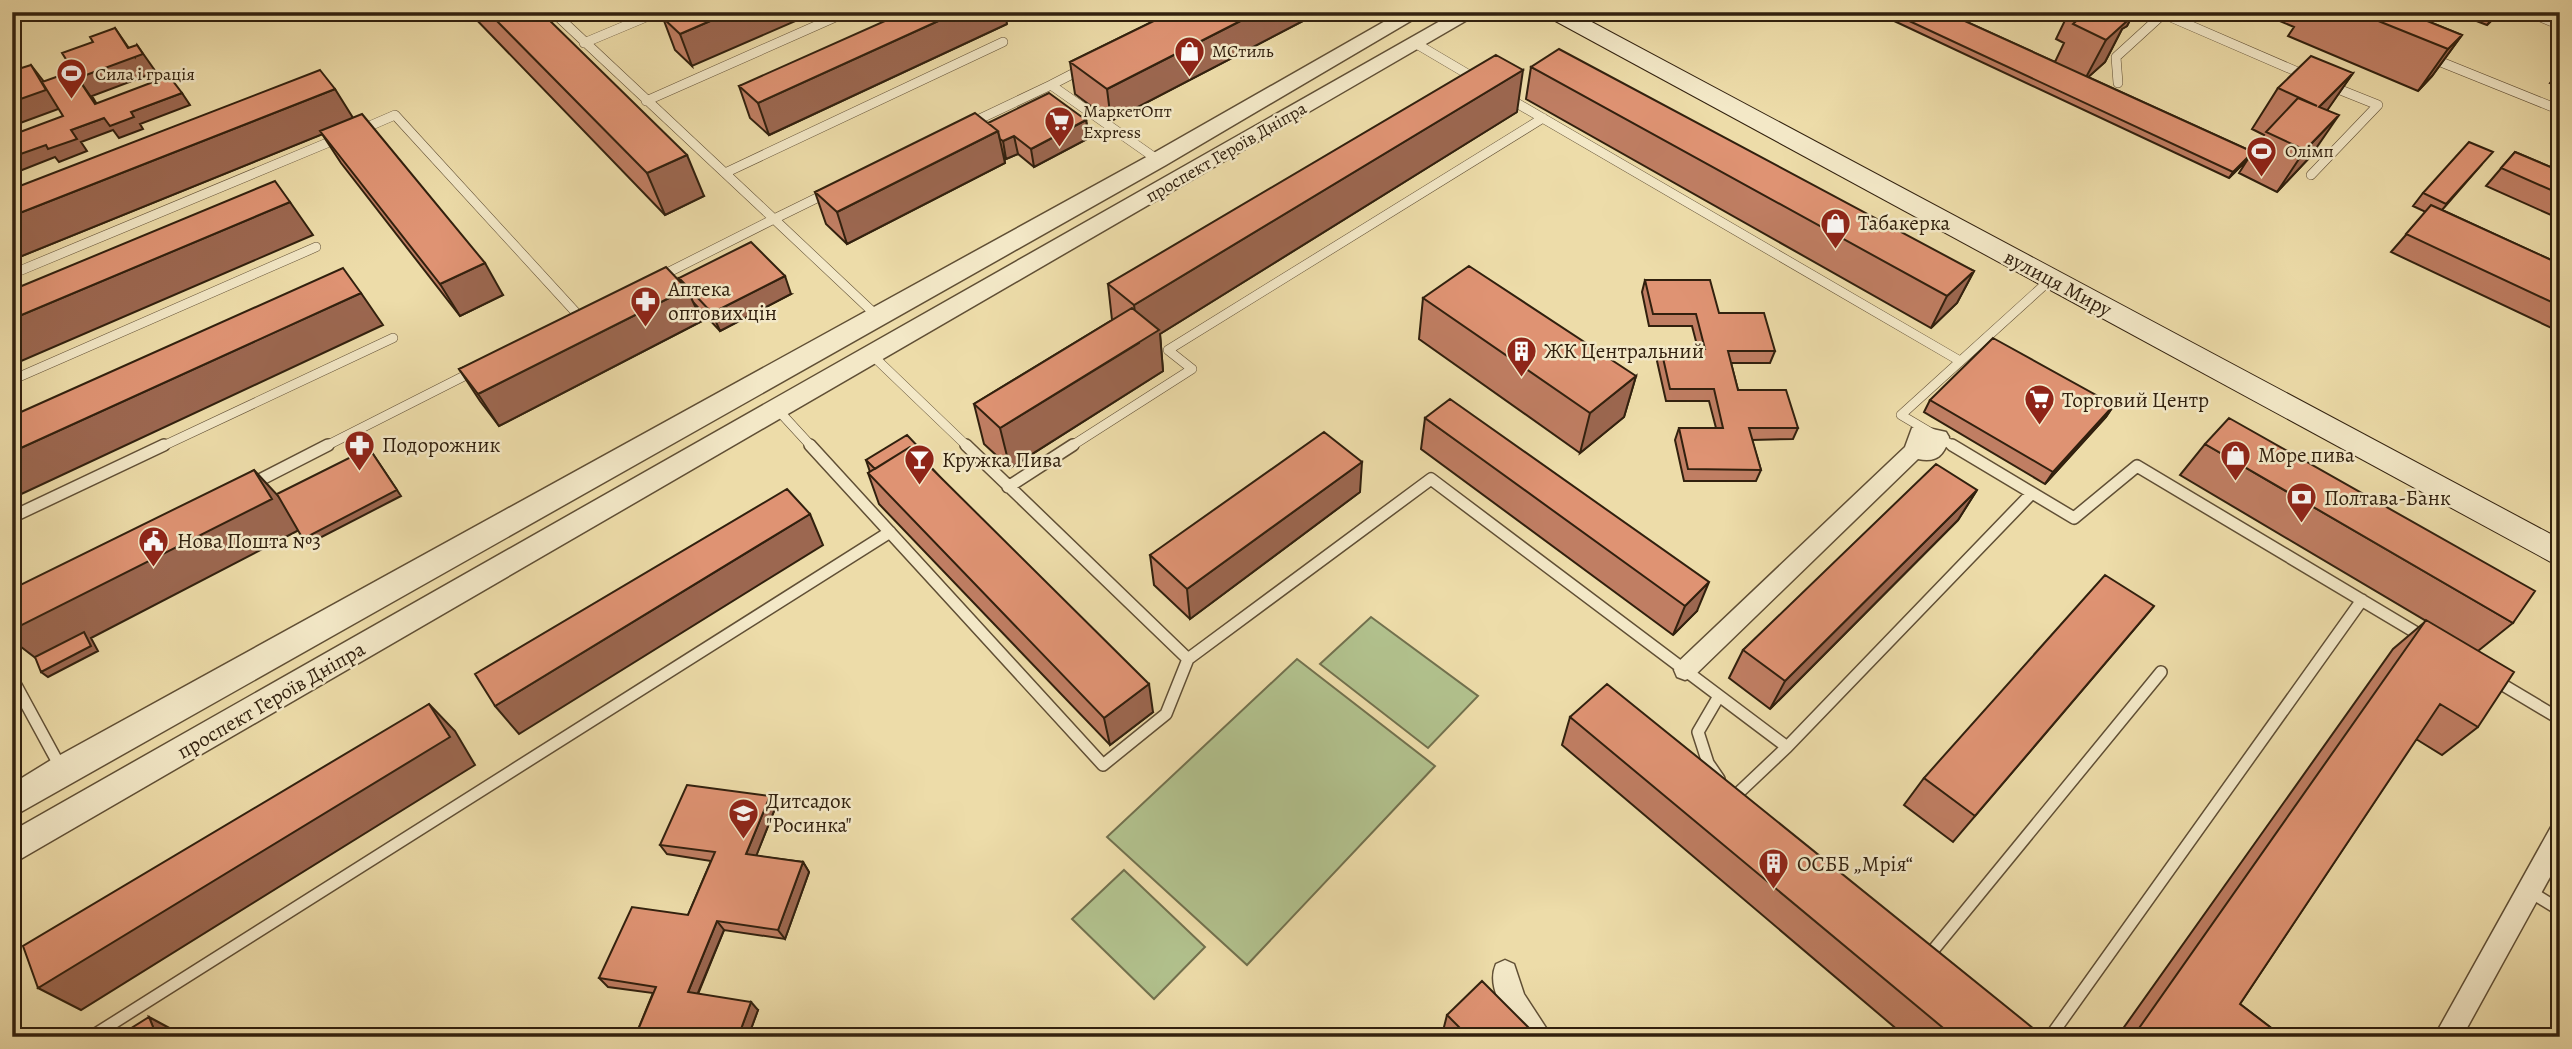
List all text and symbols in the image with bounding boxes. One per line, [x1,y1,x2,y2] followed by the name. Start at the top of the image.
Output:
[1172,34,1206,78] shop icon: МСтиль
[1212,39,1274,63] place label: МСтиль
[55,57,89,101] sports icon: Сила і грація
[95,62,195,86] place label: Сила і грація
[1141,96,1312,208] street label: проспект Героїв Дніпра
[1083,99,1172,144] place label: МаркетОпт Express
[1043,104,1077,148] supermarket icon: МаркетОпт Express
[2245,134,2279,178] sports icon: Олімп
[2285,139,2334,163] place label: Олімп
[1818,206,1852,250] shop icon: Табакерка
[1858,209,1950,237] place label: Табакерка
[1999,243,2117,323] street label: вулиця Миру
[667,275,777,327] place label: Аптека оптових цін
[628,284,662,328] pharmacy icon: Аптека оптових цін
[1504,334,1538,378] building icon: ЖК Центральний
[1544,337,1704,365] place label: ЖК Центральний
[2022,383,2056,427] supermarket icon: Торговий Центр
[2062,386,2209,414] place label: Торговий Центр
[342,428,376,472] pharmacy icon: Подорожник
[382,431,501,459] place label: Подорожник
[2218,438,2252,482] shop icon: Море пива
[2258,441,2355,469] place label: Море пива
[902,443,936,487] bar icon: Кружка Пива
[942,446,1062,474] place label: Кружка Пива
[2284,481,2318,525] bank icon: Полтава-Банк
[2324,484,2451,512] place label: Полтава-Банк
[137,524,171,568] public building icon: Нова Пошта №3
[177,527,321,555] place label: Нова Пошта №3
[172,634,370,765] street label: проспект Героїв Дніпра
[766,787,852,839] place label: Дитсадок "Росинка"
[726,796,760,840] school or university icon: Дитсадок "Росинка"
[1757,847,1791,891] building icon: ОСББ „Мрія“
[1797,850,1913,878] place label: ОСББ „Мрія“

